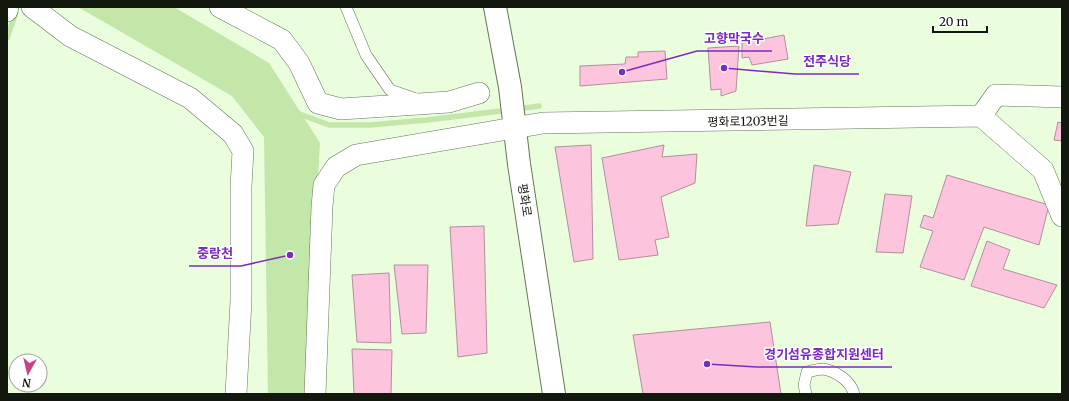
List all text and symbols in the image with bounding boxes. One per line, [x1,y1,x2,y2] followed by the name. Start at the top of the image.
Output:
[933,8,987,34] scale bar
[939,14,968,29] text: 20 m
[697,26,772,51] callout: 고향막국수
[704,30,764,47] text: 고향막국수
[795,49,859,74] callout: 전주식당
[803,53,851,70] text: 전주식당
[707,113,789,129] street label: 평화로1203번길
[515,182,535,218] street label: 평화로
[189,241,241,266] callout: 중랑천
[197,245,233,262] text: 중랑천
[757,342,892,367] callout: 경기섬유종합지원센터
[764,346,884,363] text: 경기섬유종합지원센터
[8,353,48,393] north arrow
[21,375,32,390] text: N

